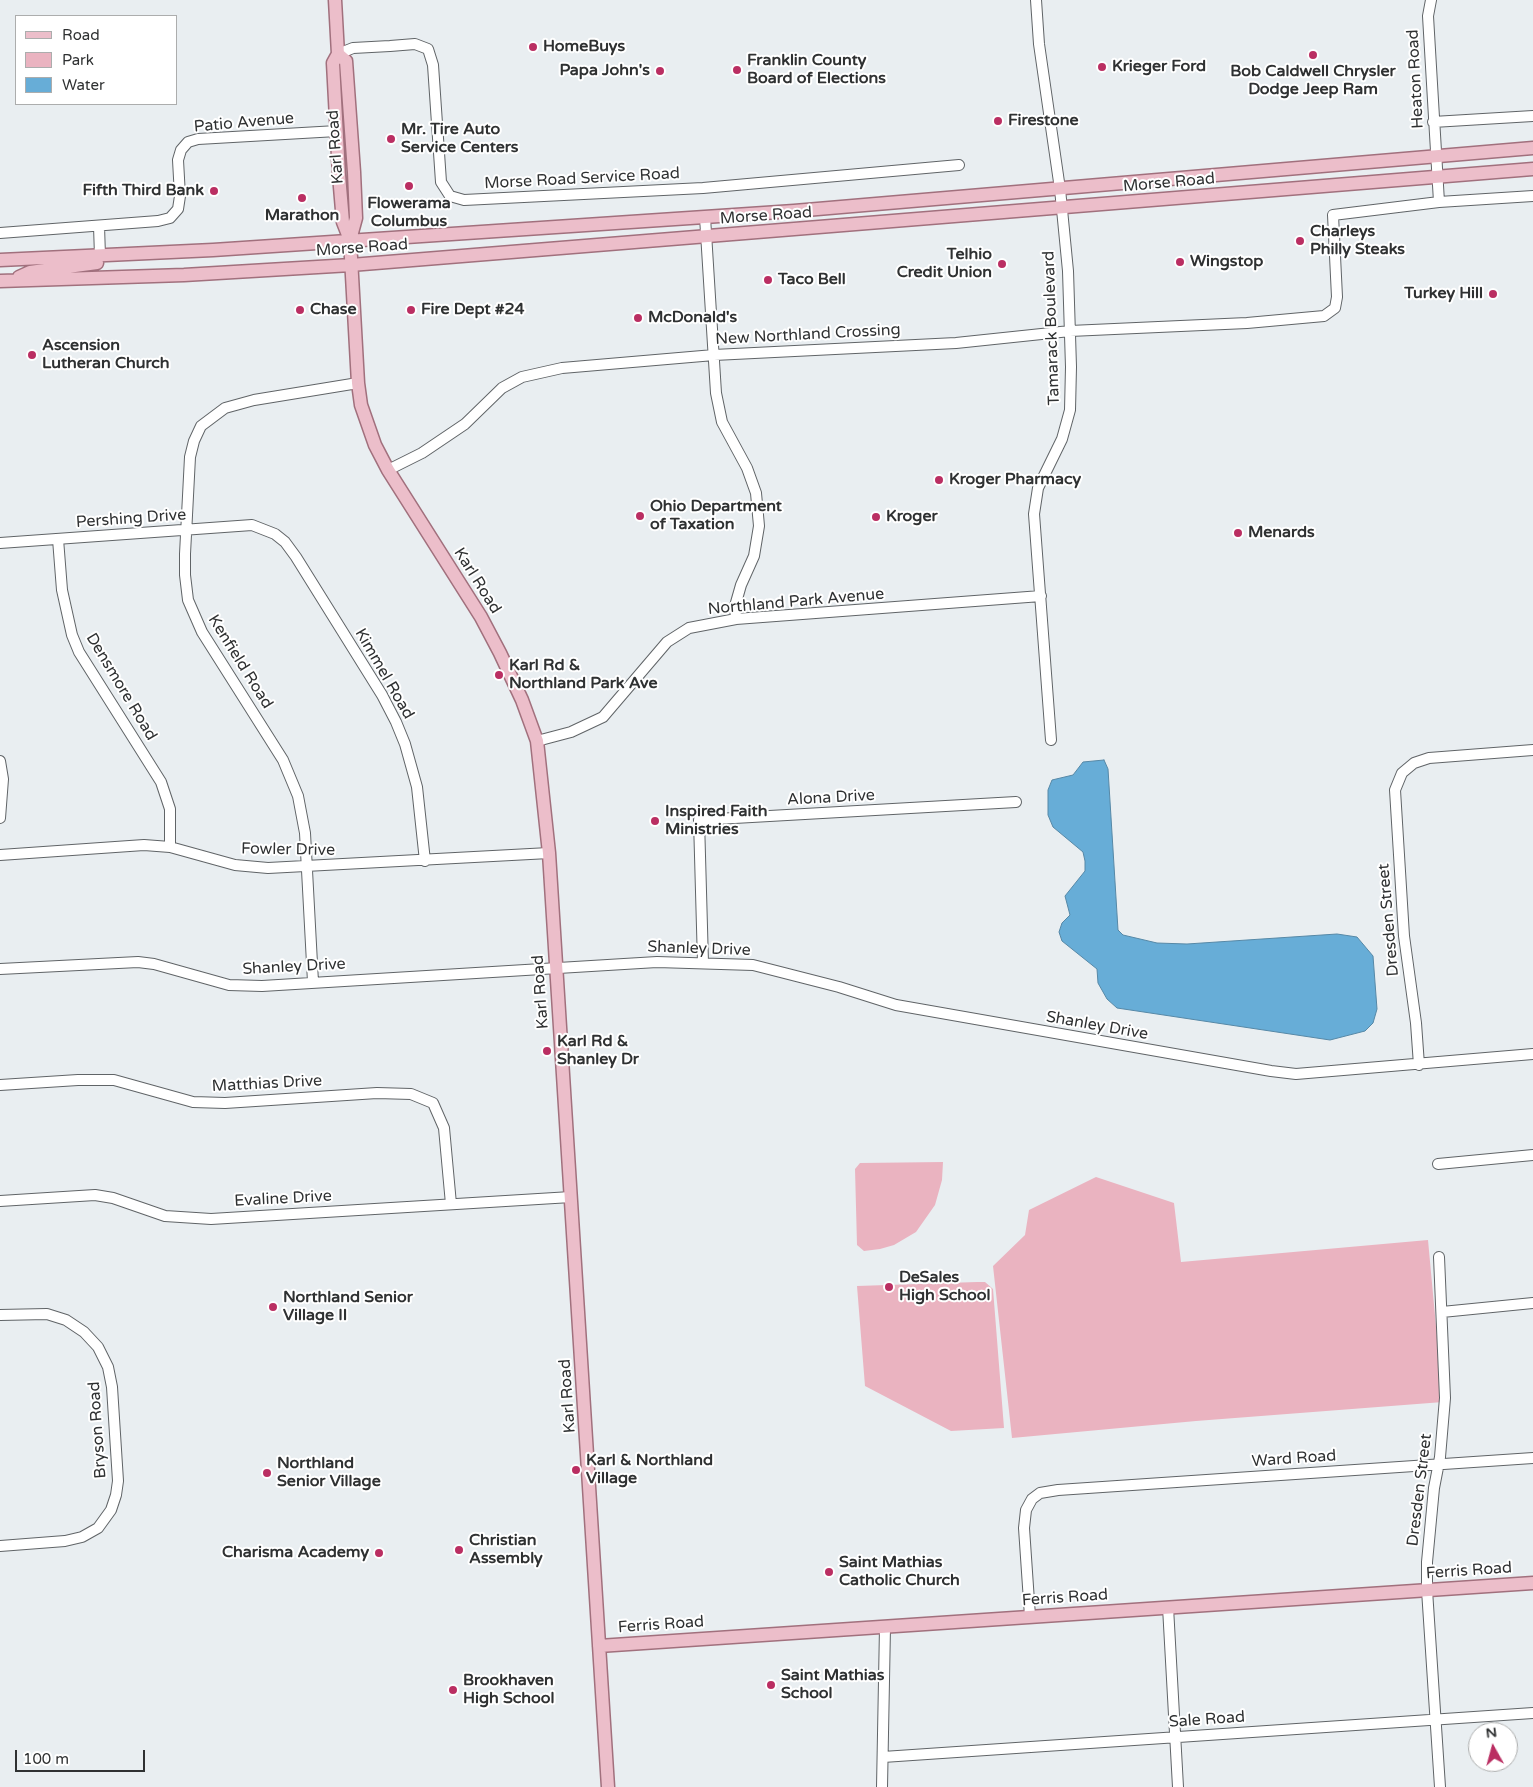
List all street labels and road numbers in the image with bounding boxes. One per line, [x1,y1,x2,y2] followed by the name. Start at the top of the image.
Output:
[1404,29,1428,129] street label: Heaton Road
[193,109,295,137] street label: Patio Avenue
[324,109,348,185] street label: Karl Road
[484,164,680,194] street label: Morse Road Service Road
[1122,169,1216,197] street label: Morse Road
[719,203,813,229] street label: Morse Road
[315,235,409,261] street label: Morse Road
[1040,250,1064,406] street label: Tamarack Boulevard
[715,321,901,349] street label: New Northland Crossing
[75,506,187,532] street label: Pershing Drive
[449,544,505,618] street label: Karl Road
[707,585,885,619] street label: Northland Park Avenue
[204,612,276,712] street label: Kenfield Road
[350,625,418,723] street label: Kimmel Road
[81,630,161,744] street label: Densmore Road
[787,786,875,810] street label: Alona Drive
[241,840,335,860] street label: Fowler Drive
[1375,863,1403,977] street label: Dresden Street
[647,938,751,960] street label: Shanley Drive
[529,954,553,1030] street label: Karl Road
[242,955,346,979] street label: Shanley Drive
[1044,1008,1150,1044] street label: Shanley Drive
[211,1072,323,1096] street label: Matthias Drive
[234,1187,332,1211] street label: Evaline Drive
[556,1358,580,1434] street label: Karl Road
[85,1381,111,1479] street label: Bryson Road
[1404,1433,1436,1547] street label: Dresden Street
[1251,1446,1337,1472] street label: Ward Road
[1425,1558,1513,1584] street label: Ferris Road
[1021,1585,1109,1611] street label: Ferris Road
[617,1612,705,1638] street label: Ferris Road
[1168,1708,1246,1732] street label: Sale Road

